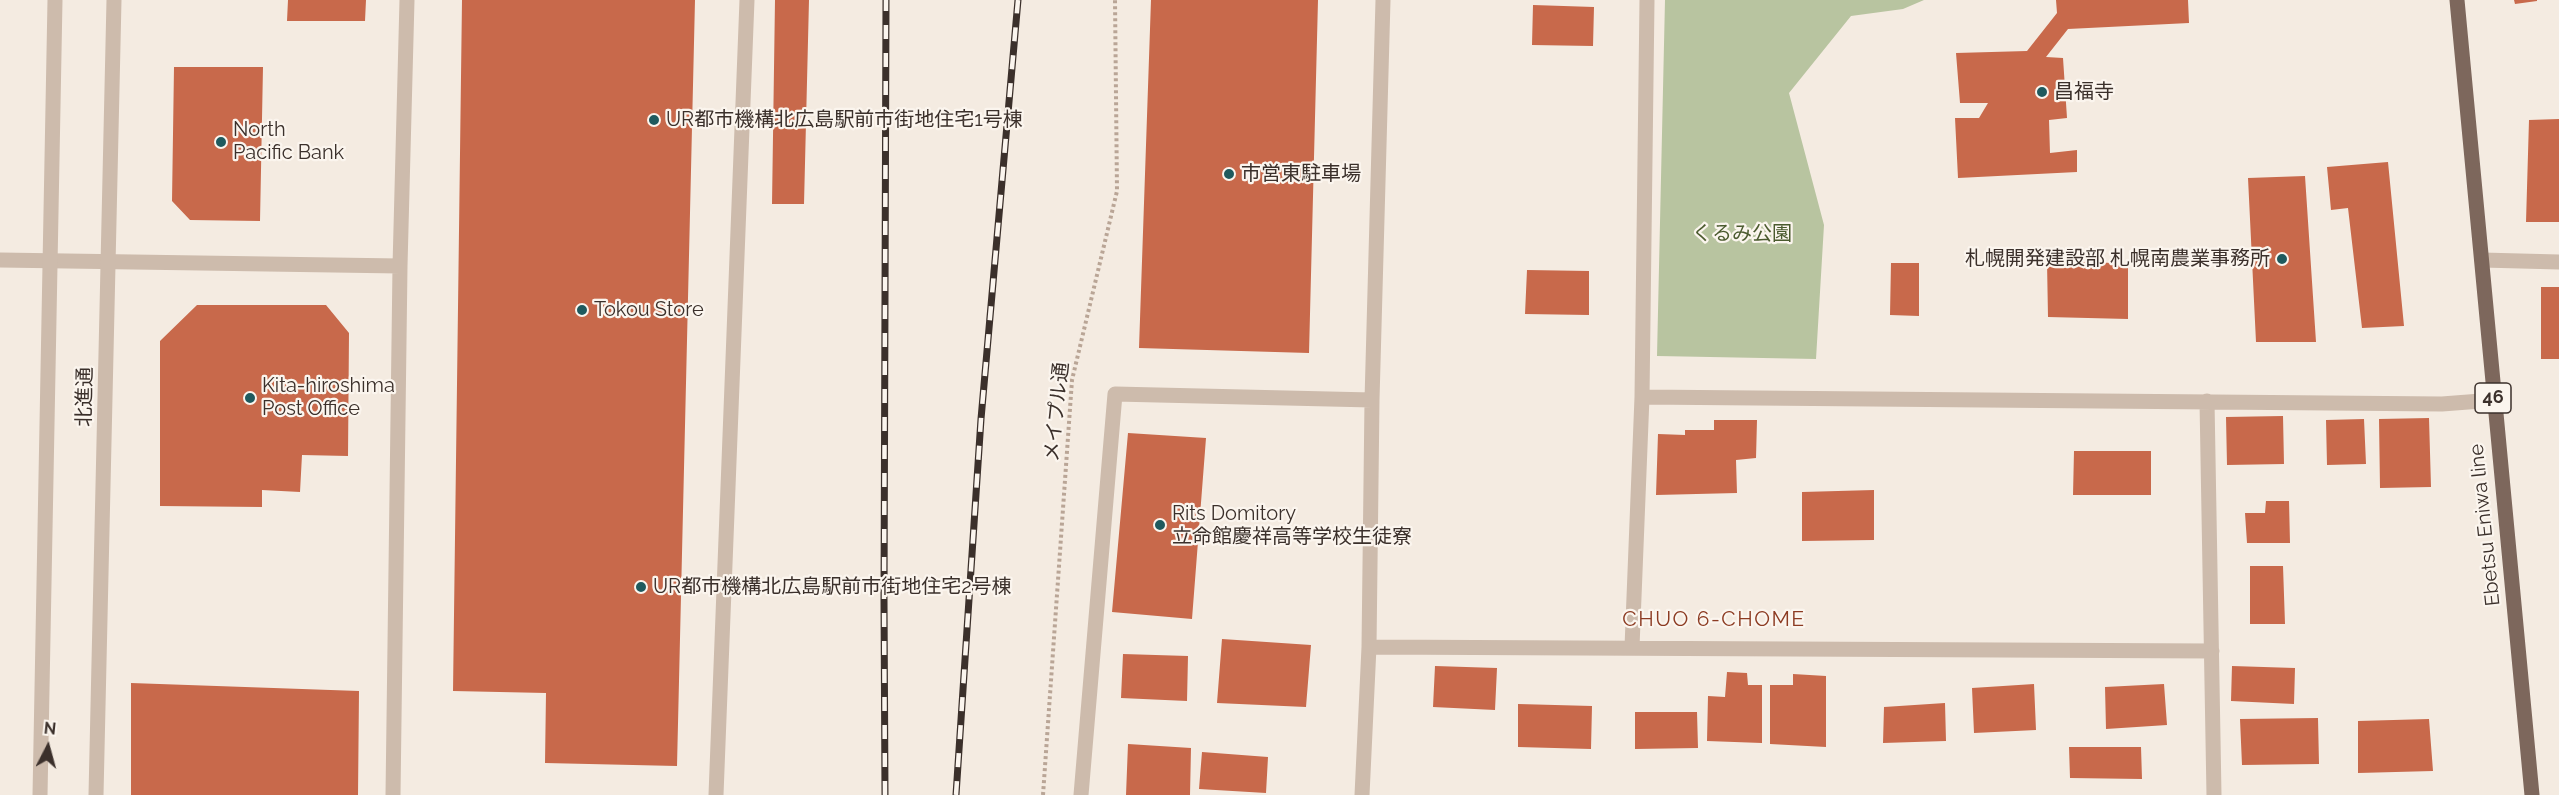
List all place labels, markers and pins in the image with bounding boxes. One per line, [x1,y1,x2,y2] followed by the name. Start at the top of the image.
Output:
[2054,80,2114,104] place label: 昌福寺
[2035,85,2049,99] marker: 昌福寺
[666,108,1023,132] place label: UR都市機構北広島駅前市街地住宅1号棟
[647,113,661,127] marker: UR都市機構北広島駅前市街地住宅1号棟
[233,118,344,165] place label: North Pacific Bank
[214,135,228,149] marker: North Pacific Bank
[1241,162,1361,186] place label: 市営東駐車場
[1222,167,1236,181] marker: 市営東駐車場
[1965,247,2270,271] place label: 札幌開発建設部 札幌南農業事務所
[2275,252,2289,266] marker: 札幌開発建設部 札幌南農業事務所
[594,298,704,322] place label: Tokou Store
[575,303,589,317] marker: Tokou Store
[262,374,395,421] place label: Kita-hiroshima Post Office
[243,391,257,405] marker: Kita-hiroshima Post Office
[1172,502,1412,549] place label: Rits Domitory 立命館慶祥高等学校生徒寮
[1153,518,1167,532] marker: Rits Domitory 立命館慶祥高等学校生徒寮
[653,575,1012,599] place label: UR都市機構北広島駅前市街地住宅2号棟
[634,580,648,594] marker: UR都市機構北広島駅前市街地住宅2号棟

